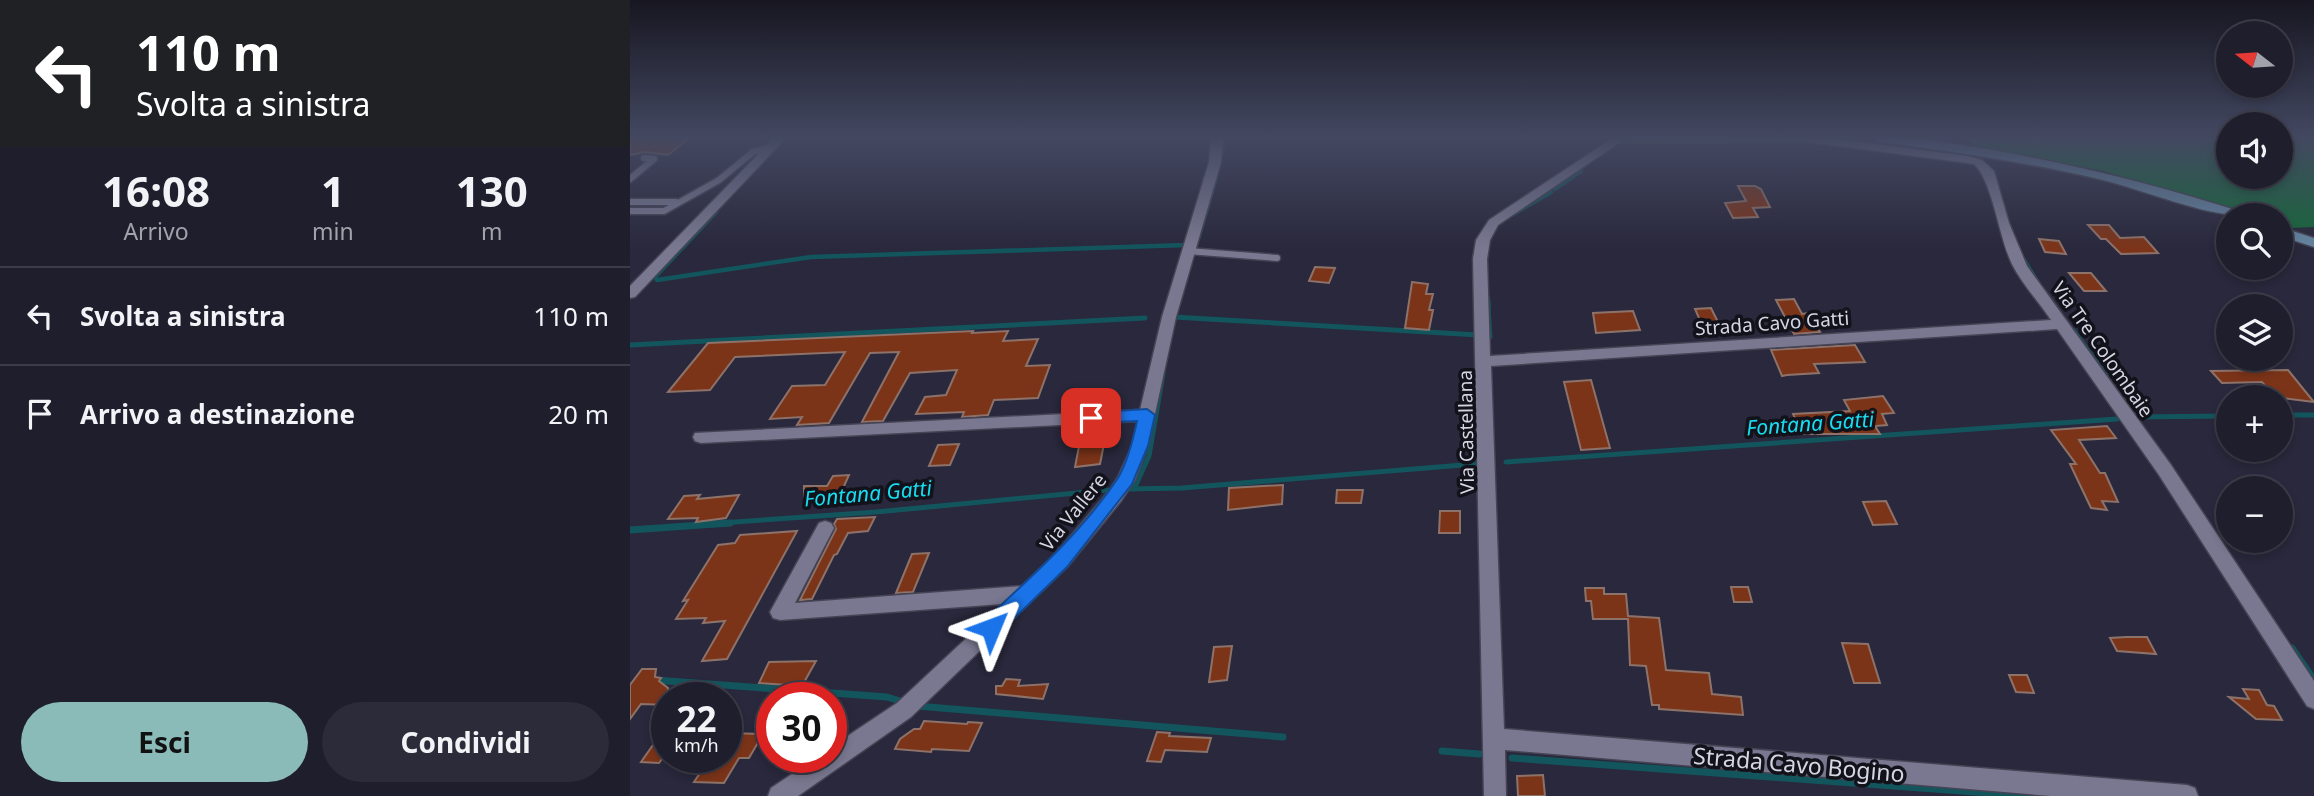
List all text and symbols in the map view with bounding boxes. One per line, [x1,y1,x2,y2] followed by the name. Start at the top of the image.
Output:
[136,19,281,85] text: 110 m
[2216,21,2292,98] north arrow
[2216,21,2293,553] map controls
[21,28,112,119] icon: left
[136,82,371,125] text: Svolta a sinistra
[2216,112,2293,189] button: sound
[102,162,210,219] text: 16:08
[321,162,345,219] text: 1
[456,162,528,219] text: 130
[2216,203,2293,280] button: search
[123,215,189,247] text: Arrivo
[312,215,354,247] text: min
[481,215,503,247] text: m
[2046,276,2160,422] street label: Via Tre Colombaie
[2216,294,2293,371] button: layers
[21,297,59,335] icon: left
[80,298,286,334] text: Svolta a sinistra
[533,298,609,334] text: 110 m
[1694,305,1850,341] street label: Strada Cavo Gatti
[1452,370,1480,494] street label: Via Castellana
[2216,385,2293,462] button: +
[1061,388,1121,448] pin
[21,395,59,433] icon: arrive
[80,396,355,432] text: Arrivo a destinazione
[548,396,609,432] text: 20 m
[1072,399,1110,437] icon: arrive
[1745,405,1875,441] water label: Fontana Gatti
[1034,468,1112,556] street label: Via Vallere
[803,473,933,513] water label: Fontana Gatti
[2216,476,2293,553] button: −
[954,591,1028,665] position arrow
[756,682,847,773] speed limit sign: 30
[676,695,717,742] text: 22
[21,702,308,782] button: Esci
[322,702,609,782] button: Condividi
[674,733,719,757] text: km/h
[1692,739,1906,789] street label: Strada Cavo Bogino

